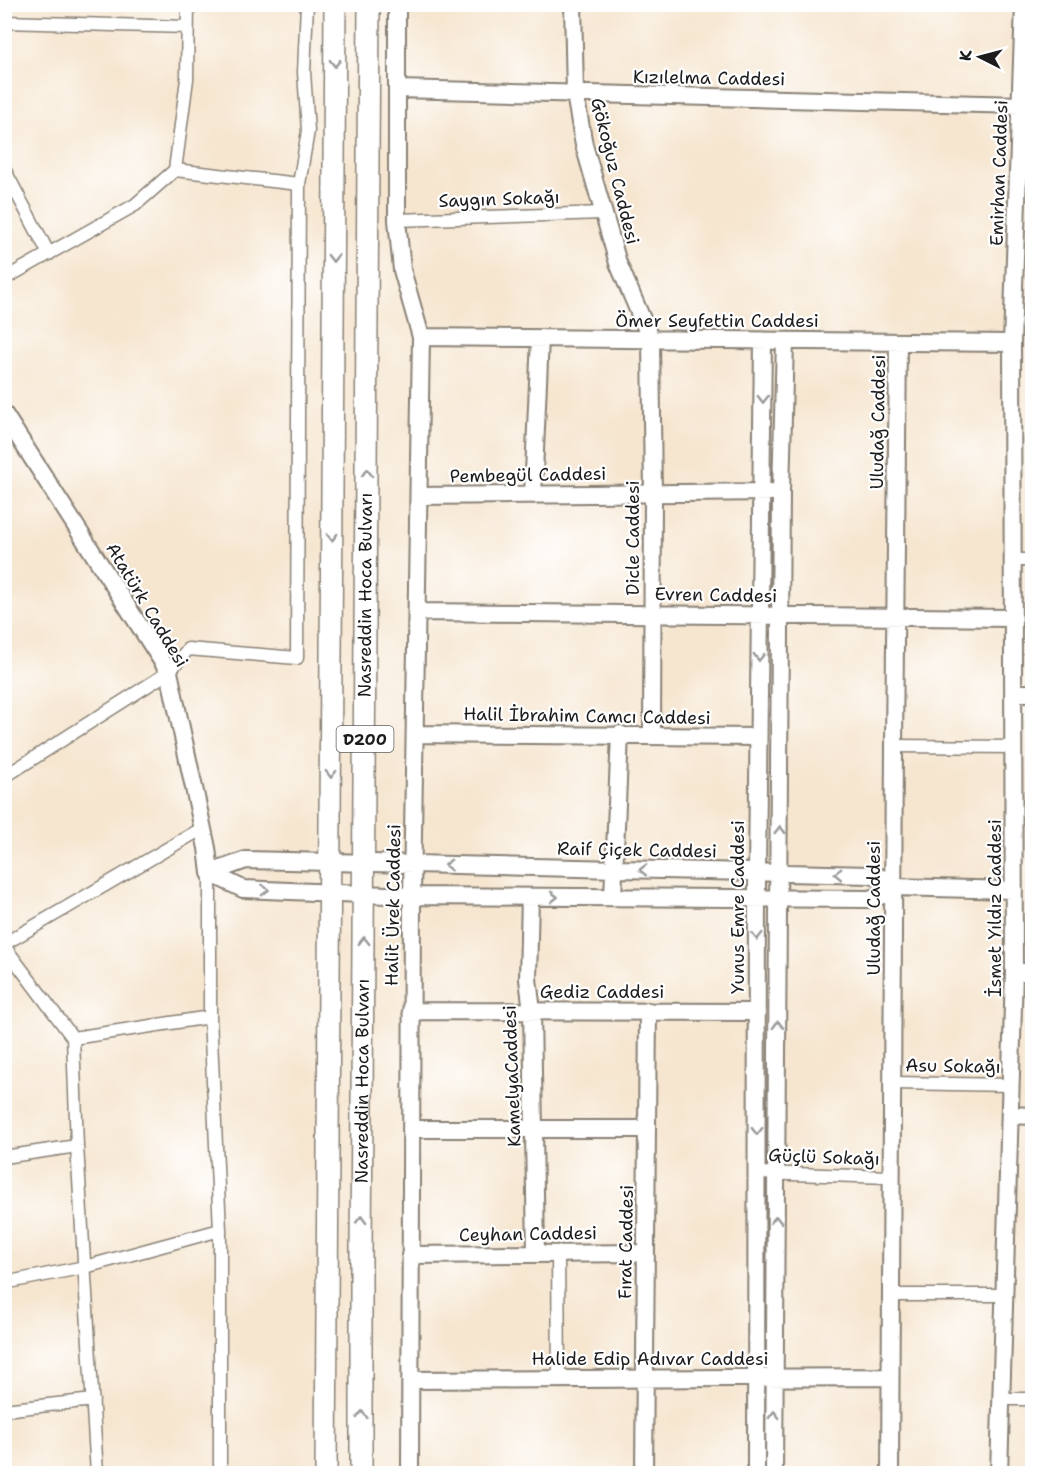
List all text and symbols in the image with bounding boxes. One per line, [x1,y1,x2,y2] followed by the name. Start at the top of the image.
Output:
[950,27,1010,87] north arrow
[955,49,977,62] text: K
[329,58,341,67] one-way arrow
[633,65,785,91] street label: Kızılelma Caddesi
[585,95,645,247] street label: Gökoğuz Caddesi
[984,100,1014,246] street label: Emirhan Caddesi
[438,185,560,213] street label: Saygın Sokağı
[327,253,339,262] one-way arrow
[615,309,819,333] street label: Ömer Seyfettin Caddesi
[865,354,891,490] street label: Uludağ Caddesi
[756,395,769,404] one-way arrow
[449,462,607,488] street label: Pembegül Caddesi
[361,469,373,478] one-way arrow
[621,480,645,596] street label: Dicle Caddesi
[353,493,378,697] street label: Nasreddin Hoca Bulvarı
[326,532,338,541] one-way arrow
[100,538,194,672] street label: Atatürk Caddesi
[654,582,778,608] street label: Evren Caddesi
[753,653,766,662] one-way arrow
[463,702,711,730] street label: Halil İbrahim Camcı Caddesi
[336,726,394,752] road number: D200
[325,769,337,778] one-way arrow
[983,819,1007,997] street label: İsmet Yıldız Caddesi
[726,820,750,994] street label: Yunus Emre Caddesi
[380,824,406,986] street label: Halit Ürek Caddesi
[773,826,786,835] one-way arrow
[557,837,717,863] street label: Raif Çiçek Caddesi
[862,841,886,975] street label: Uludağ Caddesi
[444,859,453,871] one-way arrow
[639,863,648,876] one-way arrow
[834,868,843,880] one-way arrow
[260,883,269,896] one-way arrow
[550,891,559,903] one-way arrow
[751,932,763,941] one-way arrow
[358,937,370,946] one-way arrow
[349,979,375,1183] street label: Nasreddin Hoca Bulvarı
[540,980,664,1004] street label: Gediz Caddesi
[498,1005,526,1147] street label: KamelyaCaddesi
[772,1021,784,1030] one-way arrow
[905,1053,1001,1079] street label: Asu Sokağı
[751,1127,763,1136] one-way arrow
[768,1143,880,1171] street label: Güçlü Sokağı
[613,1185,639,1299] street label: Fırat Caddesi
[355,1216,367,1225] one-way arrow
[770,1216,782,1225] one-way arrow
[459,1221,597,1247] street label: Ceyhan Caddesi
[531,1347,769,1371] street label: Halide Edip Adıvar Caddesi
[356,1411,368,1420] one-way arrow
[768,1411,780,1420] one-way arrow

